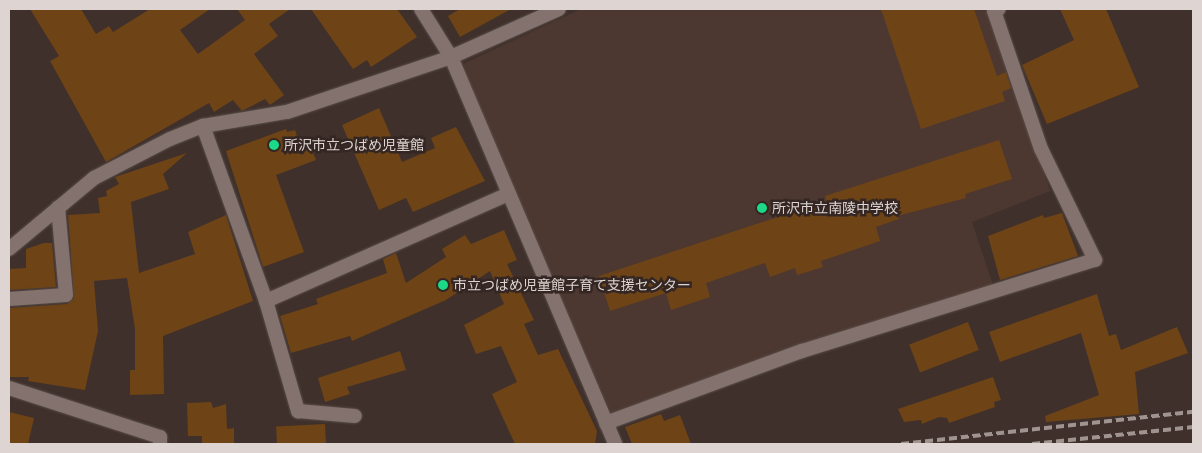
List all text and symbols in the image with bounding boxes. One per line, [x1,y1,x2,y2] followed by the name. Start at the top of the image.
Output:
[284,137,424,153] place label: 所沢市立つばめ児童館
[268,139,280,151] marker: 所沢市立つばめ児童館
[772,200,898,216] place label: 所沢市立南陵中学校
[756,202,768,214] marker: 所沢市立南陵中学校
[453,277,691,293] place label: 市立つばめ児童館子育て支援センター
[437,279,449,291] marker: 市立つばめ児童館子育て支援センター

